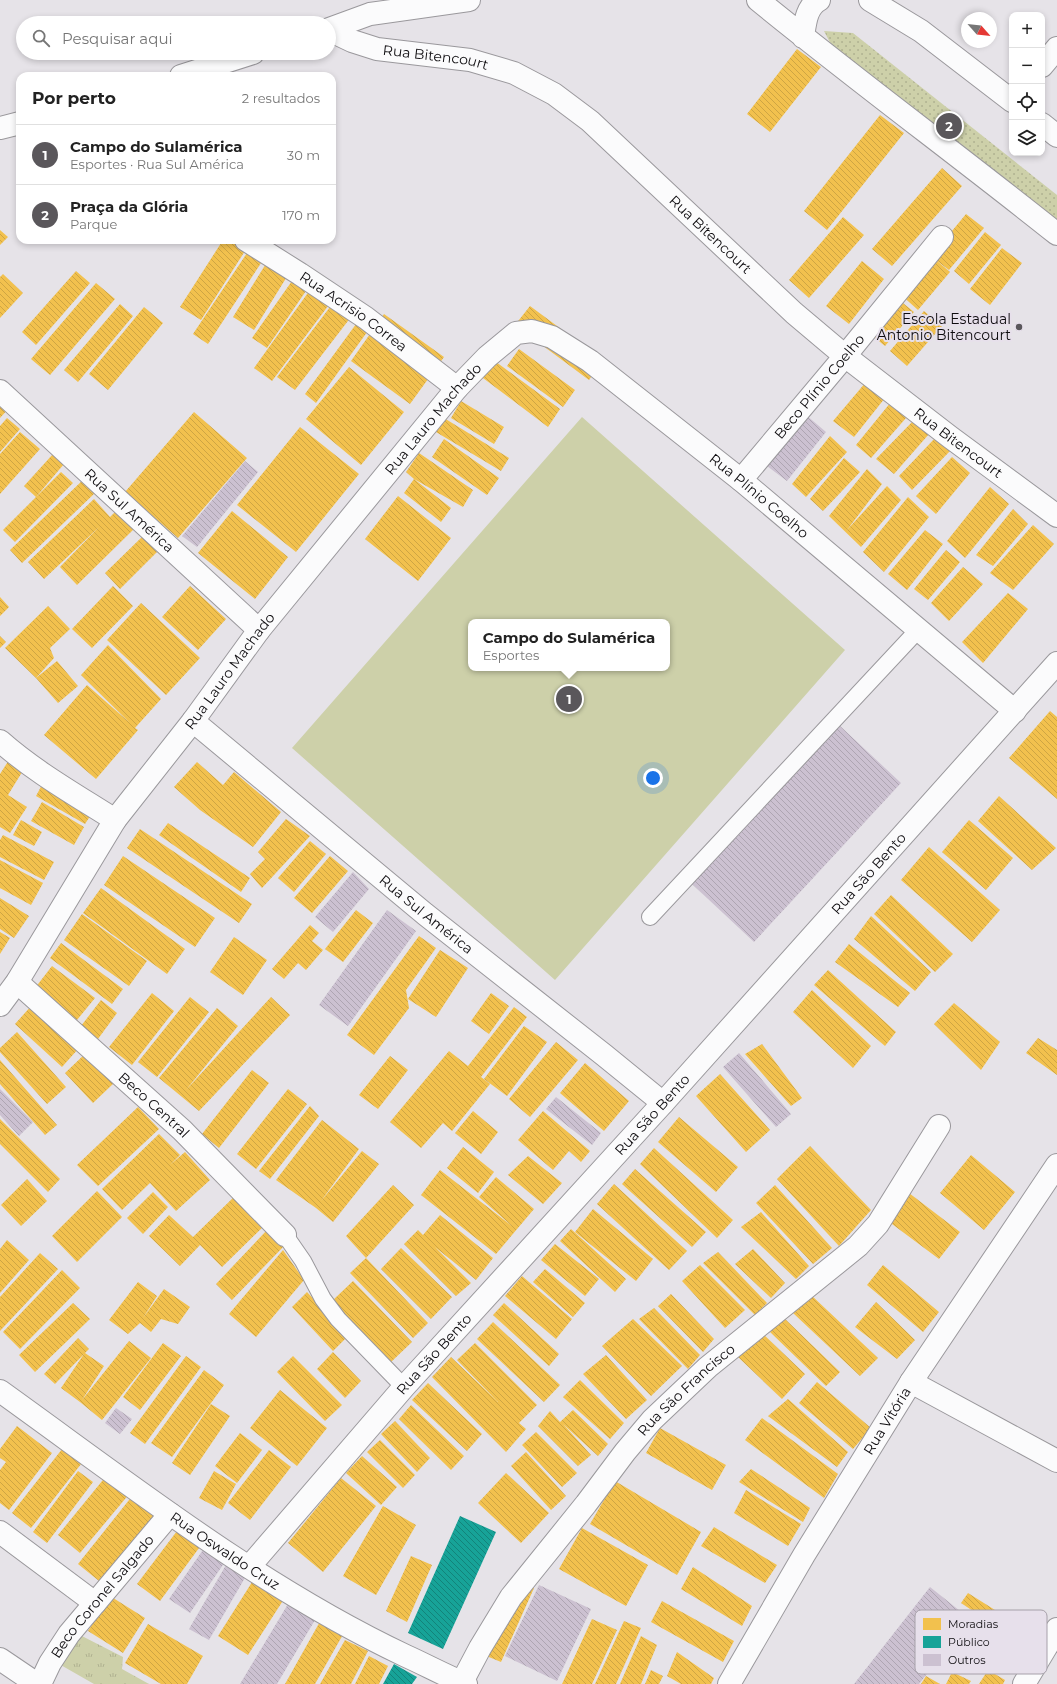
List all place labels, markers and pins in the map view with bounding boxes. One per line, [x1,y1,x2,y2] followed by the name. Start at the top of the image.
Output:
[936,111,962,141] pin: 2
[877,310,1011,344] place label: Escola Estadual Antonio Bitencourt
[1014,322,1024,332] marker: Escola Estadual Antonio Bitencourt
[556,684,582,714] pin: 1

